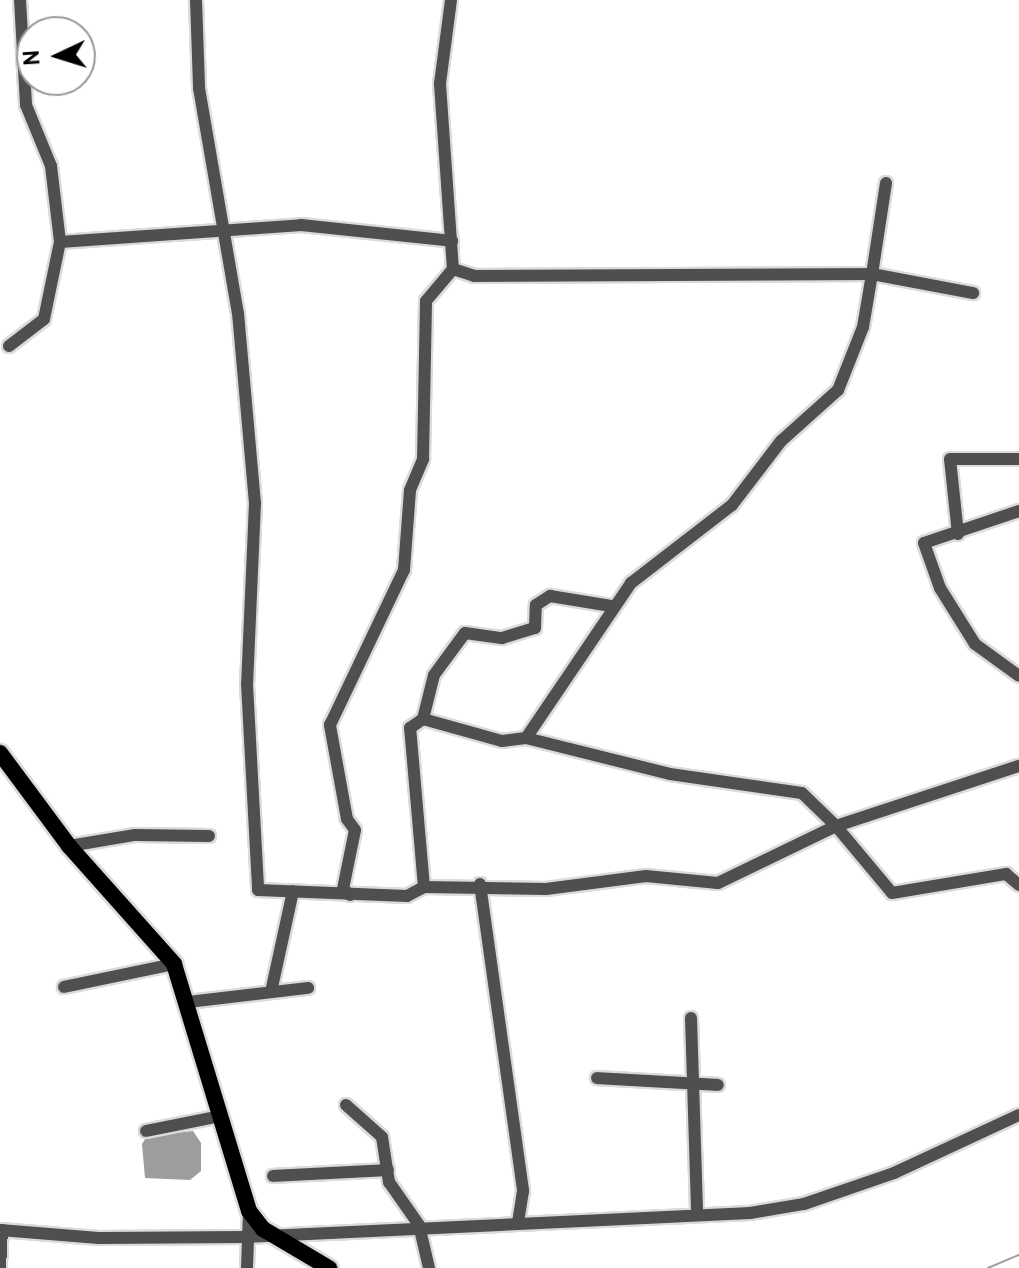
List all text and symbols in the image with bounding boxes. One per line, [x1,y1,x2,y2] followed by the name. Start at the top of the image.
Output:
[16,16,96,96] north arrow
[20,49,48,66] text: N

